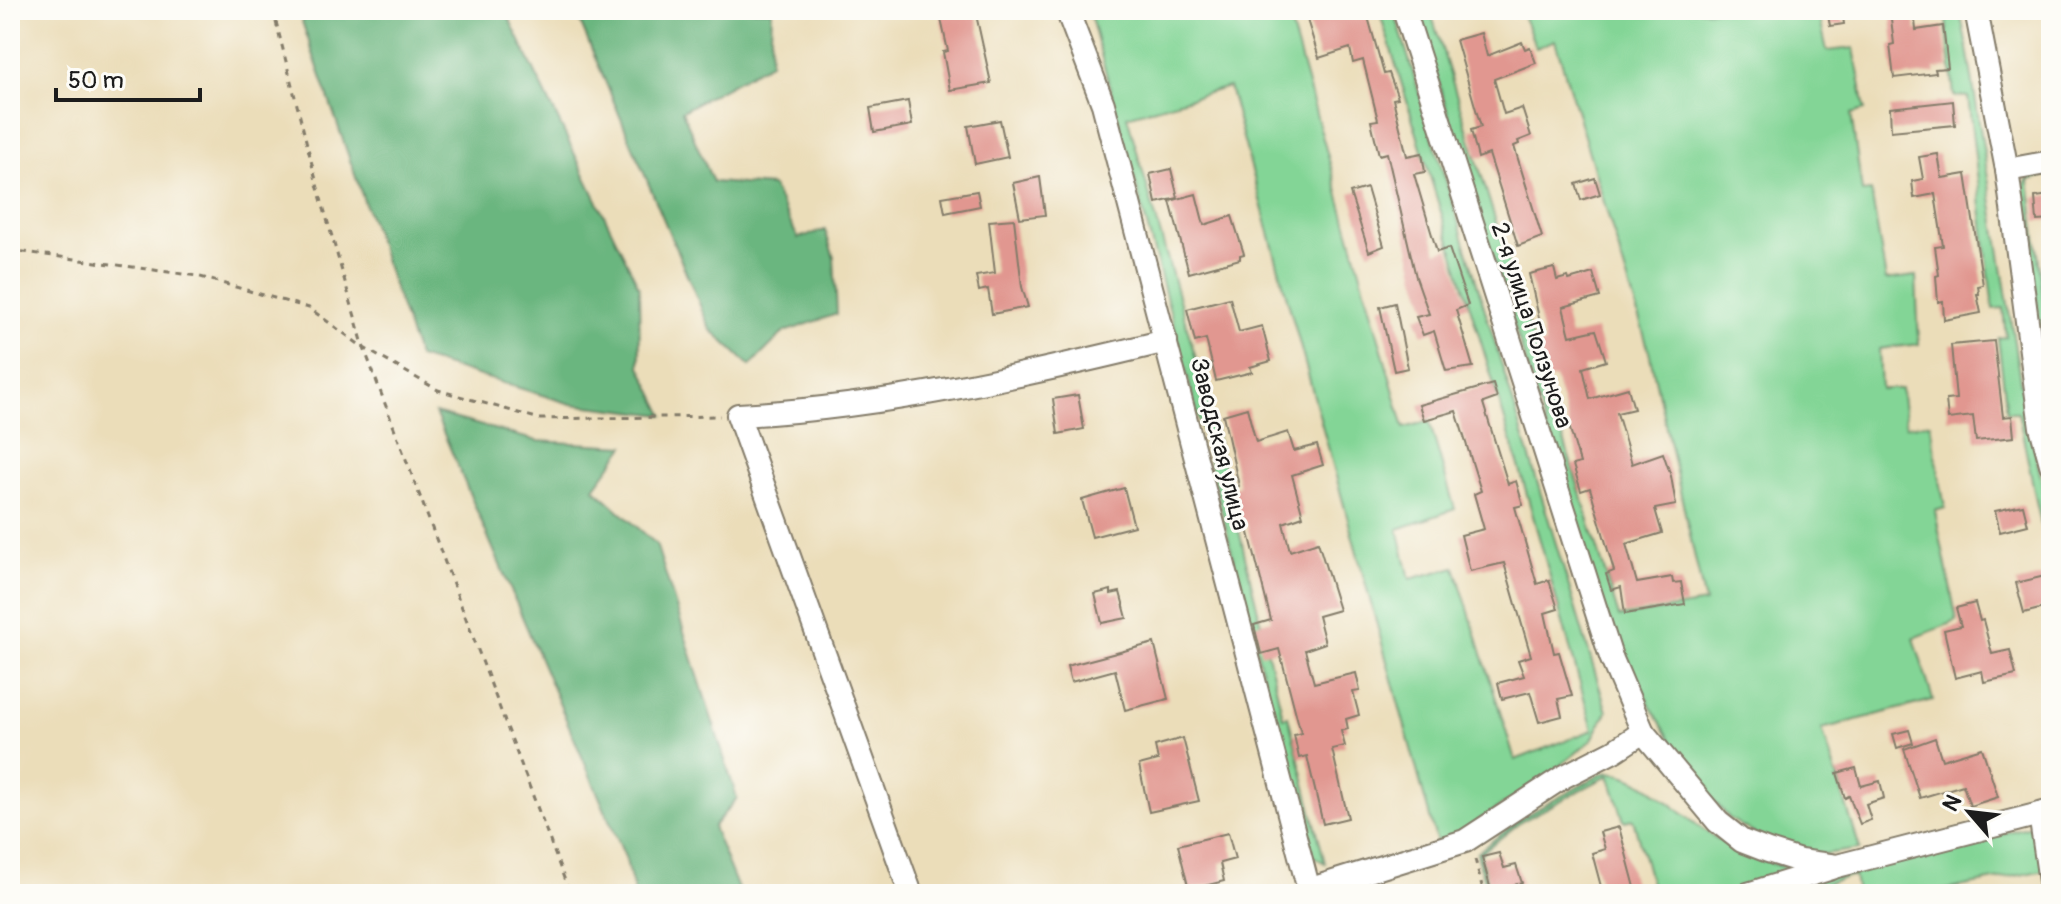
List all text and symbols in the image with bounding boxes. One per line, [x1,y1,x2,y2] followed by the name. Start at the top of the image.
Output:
[56,52,200,102] scale bar
[68,66,124,95] text: 50 m
[1485,219,1578,432] street label: 2-я улица Ползунова
[1184,355,1255,533] street label: Заводская улица
[1929,772,2009,852] north arrow
[1936,790,1968,816] text: N

